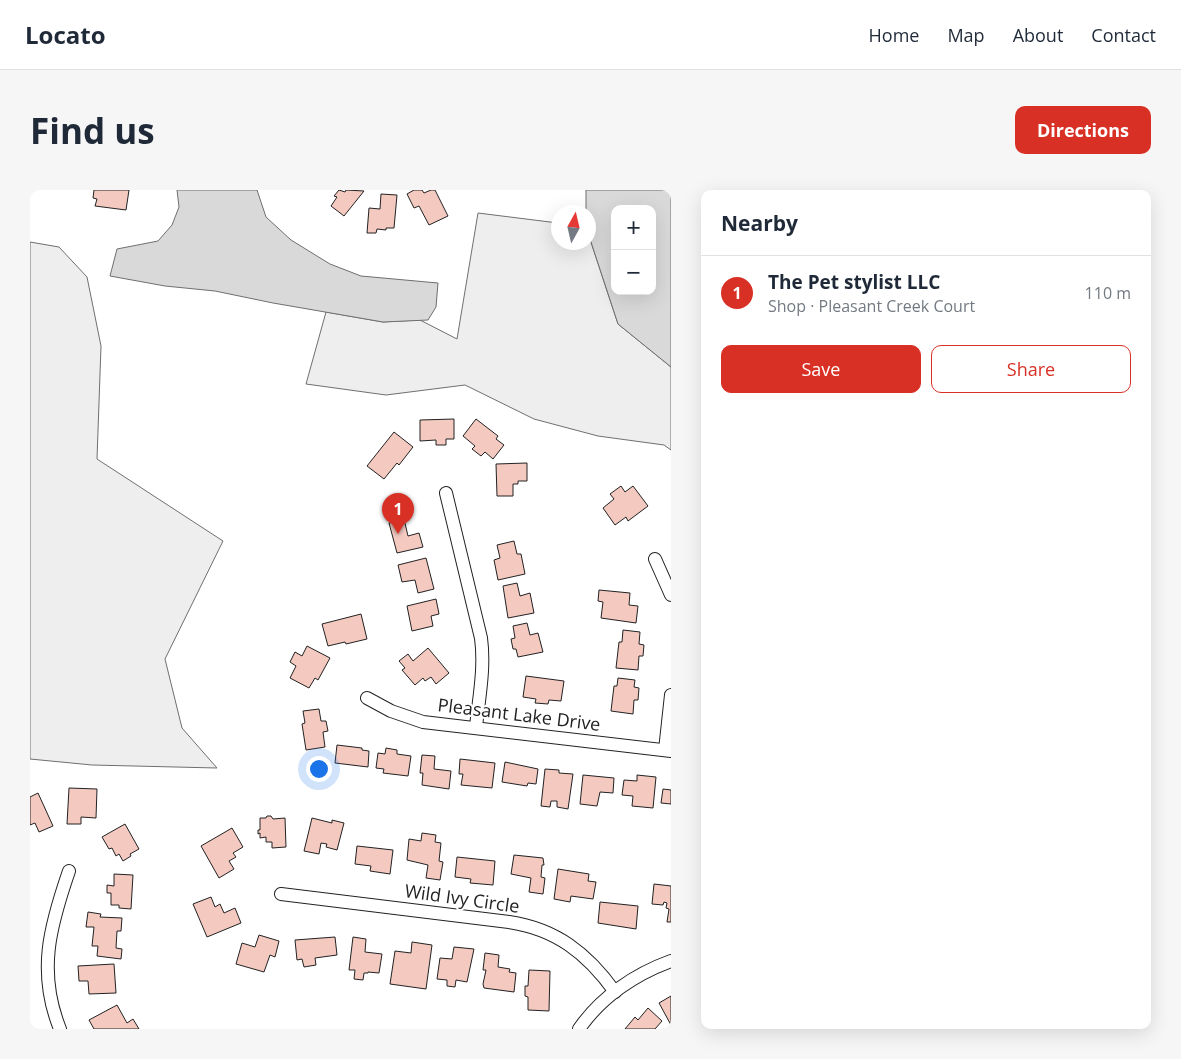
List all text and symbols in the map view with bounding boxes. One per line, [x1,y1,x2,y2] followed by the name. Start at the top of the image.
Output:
[25,18,106,51] text: Locato
[869,23,919,47] text: Home
[947,23,985,47] text: Map
[1013,23,1063,47] text: About
[1091,23,1156,47] text: Contact
[1015,106,1151,154] button: Directions
[30,107,155,154] text: Find us
[551,205,596,250] north arrow
[611,205,656,295] map controls
[611,205,656,250] button: +
[721,209,798,237] text: Nearby
[611,250,656,295] button: −
[768,269,940,295] text: The Pet stylist LLC
[732,282,742,304] text: 1
[1085,282,1131,304] text: 110 m
[768,295,975,317] text: Shop · Pleasant Creek Court
[721,345,921,393] button: Save
[931,345,1131,393] button: Share
[382,493,414,534] pin: 1
[436,692,602,736] street label: Pleasant Lake Drive
[306,756,332,782] your location
[403,878,521,918] street label: Wild Ivy Circle

